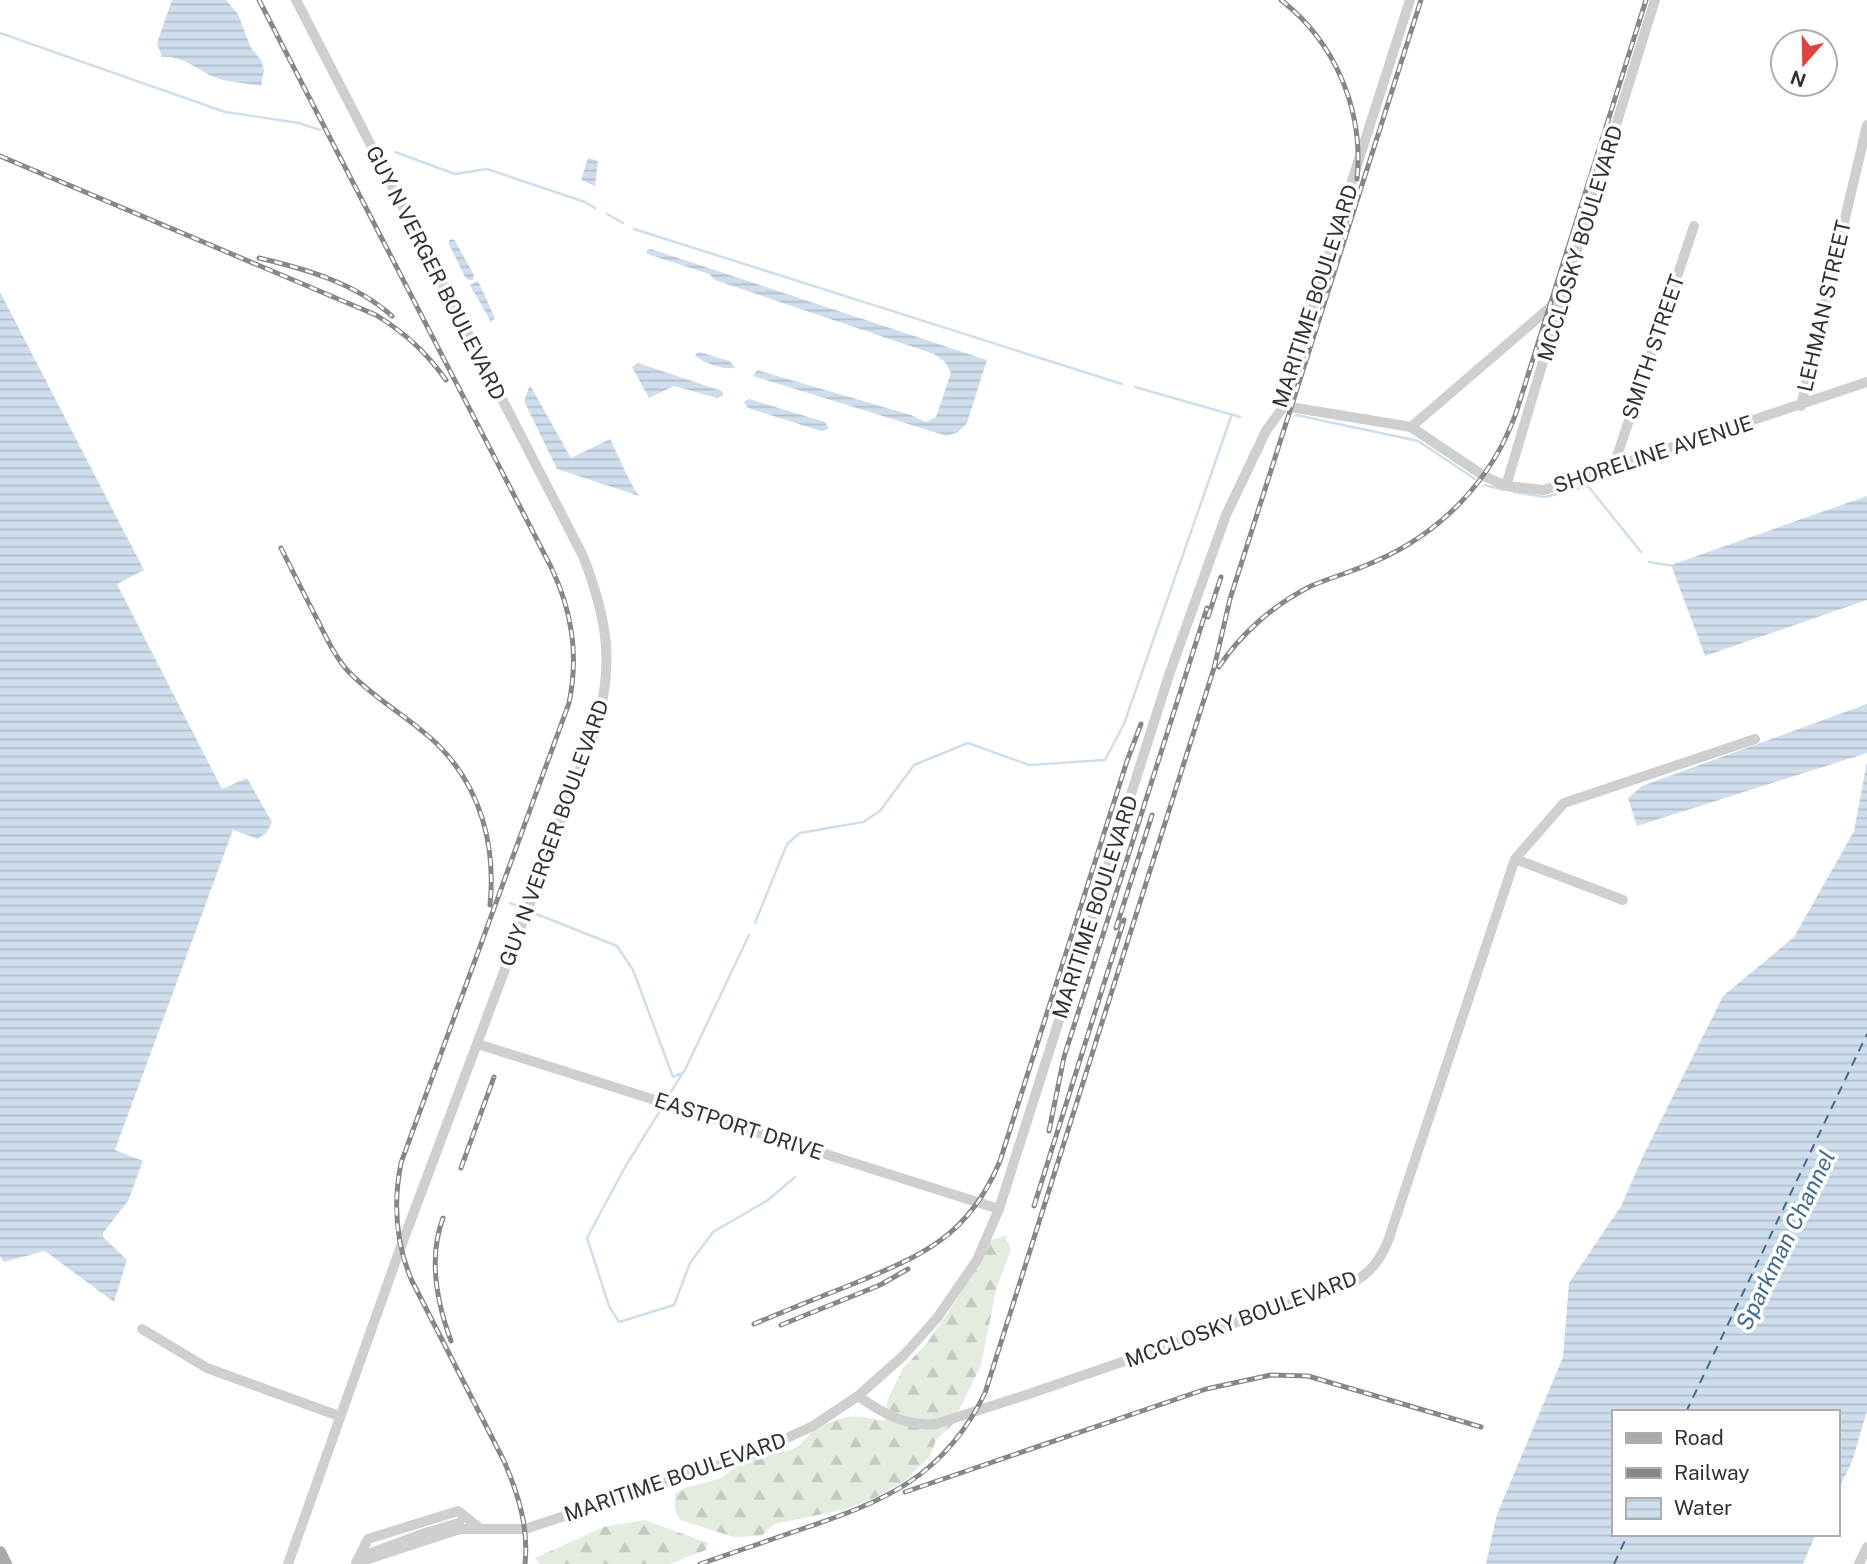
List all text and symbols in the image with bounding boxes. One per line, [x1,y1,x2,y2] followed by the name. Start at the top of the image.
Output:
[1769,28,1839,98] north arrow
[1787,66,1809,92] text: N
[1532,122,1628,364] street label: MCCLOSKY BOULEVARD
[361,142,511,404] street label: GUY N VERGER BOULEVARD
[1267,181,1363,411] street label: MARITIME BOULEVARD
[1792,218,1856,394] street label: LEHMAN STREET
[1617,271,1689,423] street label: SMITH STREET
[1550,410,1756,498] street label: SHORELINE AVENUE
[494,696,614,970] street label: GUY N VERGER BOULEVARD
[1047,792,1143,1022] street label: MARITIME BOULEVARD
[651,1087,827,1165] street label: EASTPORT DRIVE
[1730,1146,1840,1334] water label: Sparkman Channel
[1122,1265,1360,1373] street label: MCCLOSKY BOULEVARD
[1612,1410,1839,1536] legend
[1674,1425,1724,1450] text: Road
[561,1427,789,1527] street label: MARITIME BOULEVARD
[1674,1460,1750,1485] text: Railway
[1674,1495,1732,1520] text: Water

